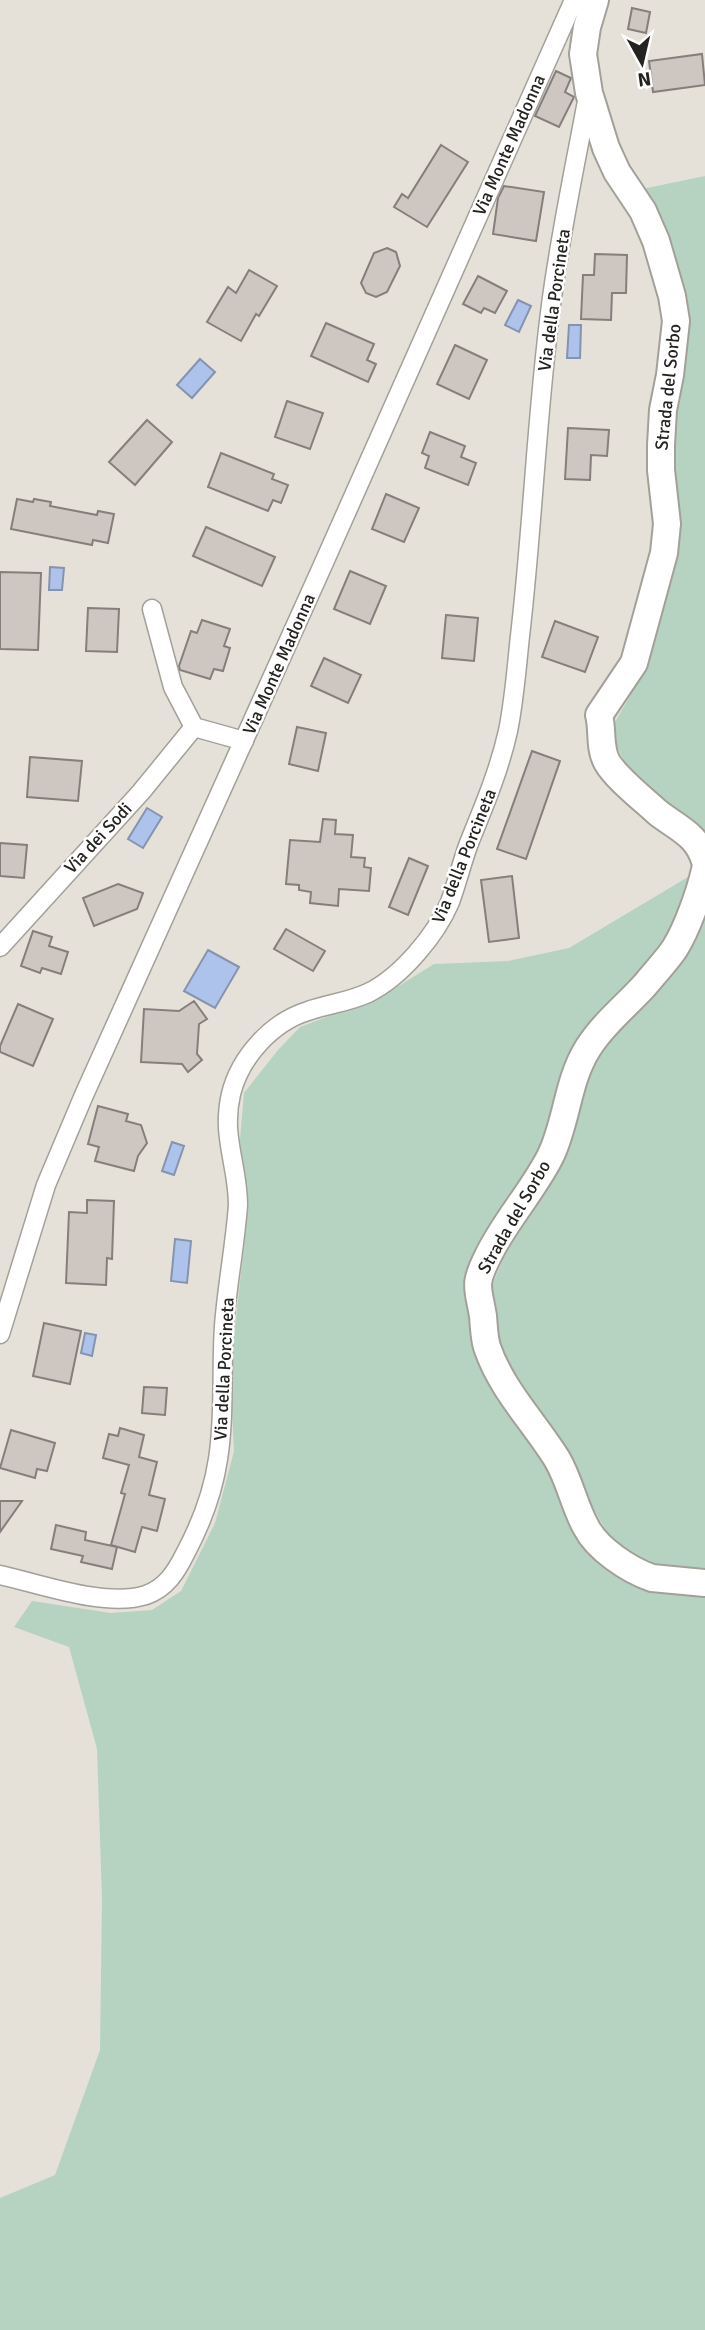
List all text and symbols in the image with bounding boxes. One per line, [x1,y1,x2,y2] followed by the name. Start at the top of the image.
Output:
[607,28,677,98] north arrow
[636,66,652,92] text: N
[468,71,550,219] street label: Via Monte Madonna
[533,227,575,373] street label: Via della Porcineta
[650,323,686,451] street label: Strada del Sorbo
[238,590,320,738] street label: Via Monte Madonna
[427,785,501,927] street label: Via della Porcineta
[59,798,137,878] street label: Via dei Sodi
[473,1156,555,1278] street label: Strada del Sorbo
[209,1297,239,1441] street label: Via della Porcineta

